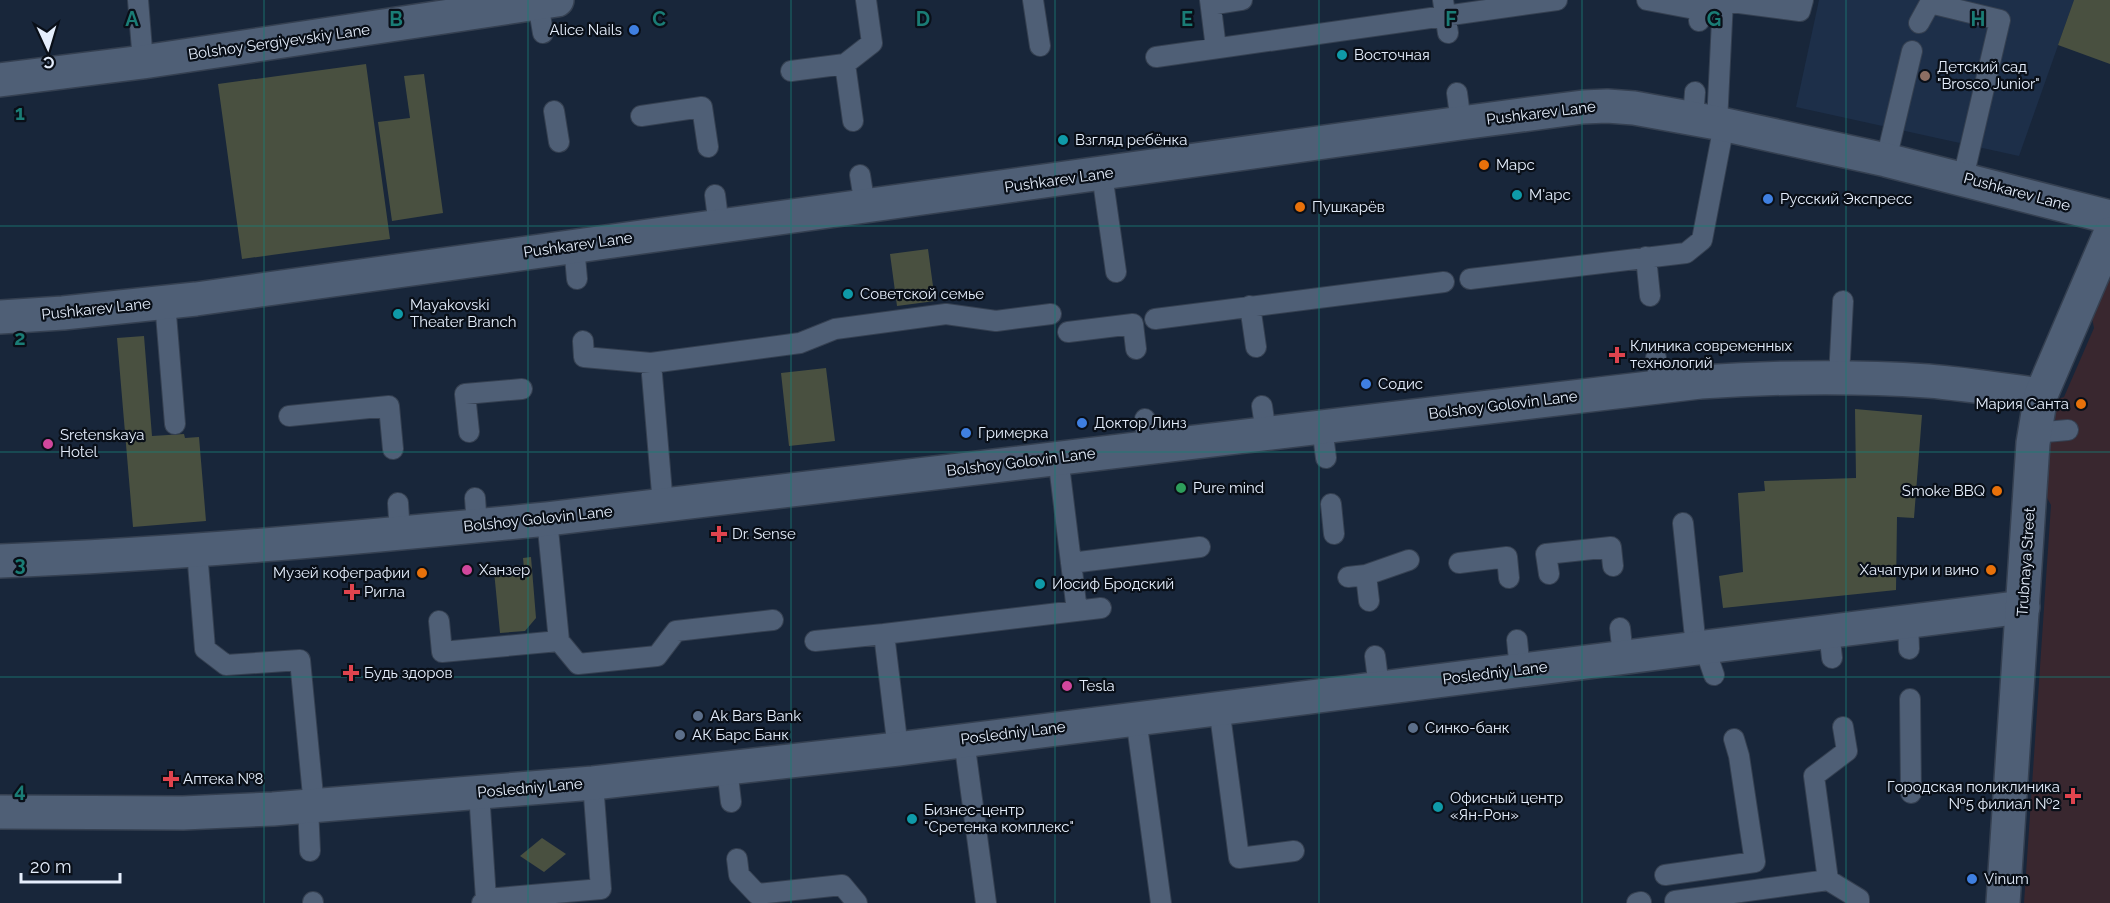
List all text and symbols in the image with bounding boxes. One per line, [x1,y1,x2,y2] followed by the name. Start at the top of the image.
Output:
[125,7,139,31] text: A
[389,7,403,31] text: B
[652,7,666,31] text: C
[916,7,930,31] text: D
[1181,7,1193,31] text: E
[1445,7,1457,31] text: F
[1707,7,1721,31] text: G
[1971,7,1985,31] text: H
[18,18,78,78] north arrow
[187,20,371,64] street label: Bolshoy Sergiyevskiy Lane
[549,21,622,39] place label: Alice Nails
[627,23,641,37] marker: Alice Nails
[1354,46,1430,64] place label: Восточная
[1335,48,1349,62] marker: Восточная
[43,53,55,72] text: С
[1937,58,2040,93] place label: Детский сад "Brosco Junior"
[1918,69,1932,83] marker: Детский сад "Brosco Junior"
[1485,97,1597,129] street label: Pushkarev Lane
[15,101,25,125] text: 1
[1075,131,1187,149] place label: Взгляд ребёнка
[1056,133,1070,147] marker: Взгляд ребёнка
[1496,156,1535,174] place label: Марс
[1477,158,1491,172] marker: Марс
[1003,163,1115,197] street label: Pushkarev Lane
[1962,169,2073,215] street label: Pushkarev Lane
[1529,186,1571,204] place label: М'арс
[1510,188,1524,202] marker: М'арс
[1780,190,1912,208] place label: Русский Экспресс
[1761,192,1775,206] marker: Русский Экспресс
[1312,198,1385,216] place label: Пушкарёв
[1293,200,1307,214] marker: Пушкарёв
[522,228,634,262] street label: Pushkarev Lane
[860,285,984,303] place label: Советской семье
[841,287,855,301] marker: Советской семье
[40,294,152,324] street label: Pushkarev Lane
[410,296,516,331] place label: Mayakovski Theater Branch
[391,307,405,321] marker: Mayakovski Theater Branch
[14,326,26,350] text: 2
[1630,337,1793,372] place label: Клиника современных технологий
[1608,346,1626,364] marker: Клиника современных технологий
[1378,375,1423,393] place label: Содис
[1359,377,1373,391] marker: Содис
[1428,387,1579,423] street label: Bolshoy Golovin Lane
[1975,395,2069,413] place label: Мария Санта
[2074,397,2088,411] marker: Мария Санта
[1094,414,1187,432] place label: Доктор Линз
[1075,416,1089,430] marker: Доктор Линз
[978,424,1048,442] place label: Гримерка
[60,426,145,461] place label: Sretenskaya Hotel
[959,426,973,440] marker: Гримерка
[41,437,55,451] marker: Sretenskaya Hotel
[946,444,1097,480] street label: Bolshoy Golovin Lane
[1193,479,1264,497] place label: Pure mind
[1174,481,1188,495] marker: Pure mind
[1902,482,1985,500] place label: Smoke BBQ
[1990,484,2004,498] marker: Smoke BBQ
[463,502,614,536] street label: Bolshoy Golovin Lane
[2013,507,2039,617] street label: Trubnaya Street
[710,525,728,543] marker: Dr. Sense
[732,525,796,543] place label: Dr. Sense
[14,552,26,576] text: 3
[479,561,530,579] place label: Ханзер
[1860,561,1979,579] place label: Хачапури и вино
[460,563,474,577] marker: Ханзер
[1984,563,1998,577] marker: Хачапури и вино
[273,564,410,582] place label: Музей кофеграфии
[415,566,429,580] marker: Музей кофеграфии
[1052,575,1174,593] place label: Иосиф Бродский
[1033,577,1047,591] marker: Иосиф Бродский
[364,583,405,601] place label: Ригла
[345,585,359,599] marker: Ригла
[1441,658,1549,688] street label: Posledniy Lane
[342,664,360,682] marker: Будь здоров
[364,664,452,682] place label: Будь здоров
[1079,677,1115,695] place label: Tesla
[1060,679,1074,693] marker: Tesla
[710,707,801,725] place label: Ak Bars Bank
[691,709,705,723] marker: Ak Bars Bank
[959,718,1067,748] street label: Posledniy Lane
[1425,719,1510,737] place label: Синко-банк
[1406,721,1420,735] marker: Синко-банк
[692,726,789,744] place label: АК Барс Банк
[673,728,687,742] marker: АК Барс Банк
[183,770,263,788] place label: Аптека №8
[164,772,178,786] marker: Аптека №8
[477,774,584,802] street label: Posledniy Lane
[14,778,26,802] text: 4
[1887,778,2060,813] place label: Городская поликлиника №5 филиал №2
[2064,787,2082,805] marker: Городская поликлиника №5 филиал №2
[1450,789,1563,824] place label: Офисный центр «Ян-Рон»
[1431,800,1445,814] marker: Офисный центр «Ян-Рон»
[924,801,1074,836] place label: Бизнес-центр "Сретенка комплекс"
[905,812,919,826] marker: Бизнес-центр "Сретенка комплекс"
[21,846,120,884] scale bar
[30,856,72,877] text: 20 m
[1984,870,2029,888] place label: Vinum
[1965,872,1979,886] marker: Vinum

